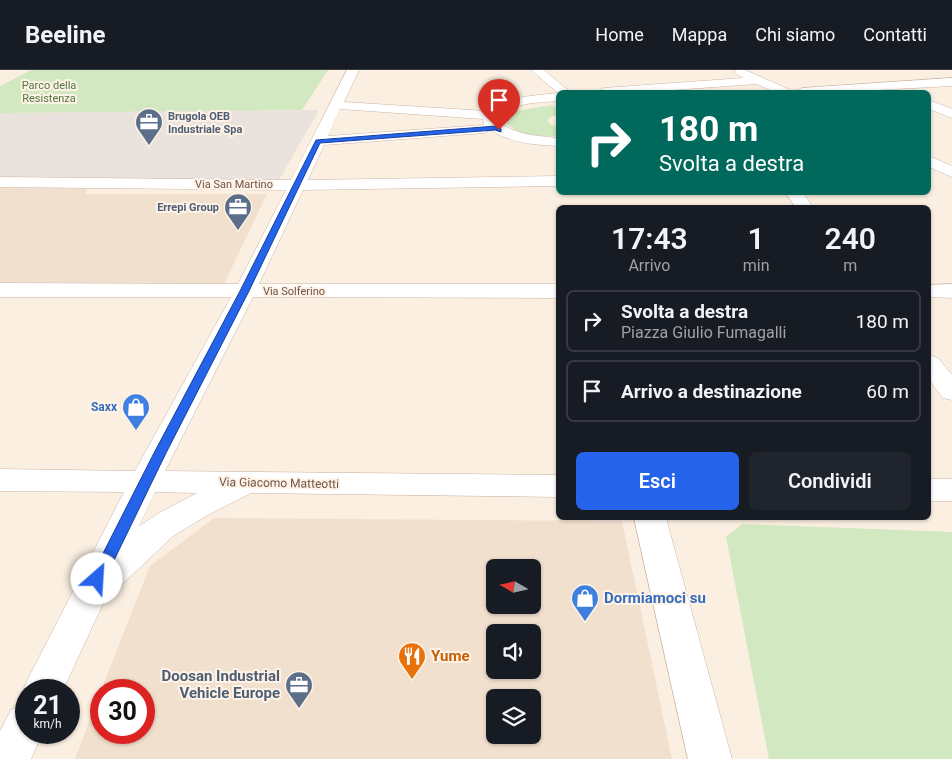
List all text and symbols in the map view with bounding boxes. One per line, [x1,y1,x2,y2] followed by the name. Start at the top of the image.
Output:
[25,21,105,49] text: Beeline
[595,24,644,45] text: Home
[672,24,727,45] text: Mappa
[755,24,835,45] text: Chi siamo
[863,24,927,45] text: Contatti
[22,79,76,105] park label: Parco della Resistenza
[478,79,520,130] pin
[485,86,513,114] icon: arrive
[134,107,164,146] office icon: Brugola OEB Industriale Spa
[659,109,758,150] text: 180 m
[168,110,242,136] place label: Brugola OEB Industriale Spa
[576,110,641,175] icon: right
[659,151,804,176] text: Svolta a destra
[195,178,273,191] street label: Via San Martino
[223,192,253,231] office icon: Errepi Group
[157,201,219,214] place label: Errepi Group
[611,221,688,256] text: 17:43
[748,221,765,256] text: 1
[825,221,876,256] text: 240
[628,256,670,275] text: Arrivo
[743,256,770,275] text: min
[843,256,857,275] text: m
[263,285,325,298] street label: Via Solferino
[621,300,748,323] text: Svolta a destra
[578,307,606,335] icon: right
[856,310,909,333] text: 180 m
[621,323,786,342] text: Piazza Giulio Fumagalli
[578,377,606,405] icon: arrive
[621,380,802,403] text: Arrivo a destinazione
[866,380,909,403] text: 60 m
[121,392,151,431] shop icon: Saxx
[91,400,118,414] place label: Saxx
[576,452,739,510] button: Esci
[749,452,911,510] button: Condividi
[219,475,339,491] street label: Via Giacomo Matteotti
[70,552,122,604] position arrow
[486,559,541,614] north arrow
[486,559,541,744] map controls
[570,583,600,622] shop icon: Dormiamoci su
[604,589,706,607] place label: Dormiamoci su
[486,624,541,679] button: sound
[397,641,427,680] restaurant icon: Yume
[431,647,470,665] place label: Yume
[162,667,280,702] place label: Doosan Industrial Vehicle Europe
[284,670,314,709] office icon: Doosan Industrial Vehicle Europe
[90,679,155,744] speed limit sign: 30
[486,689,541,744] button: layers
[33,691,62,720] text: 21
[33,717,62,731] text: km/h

